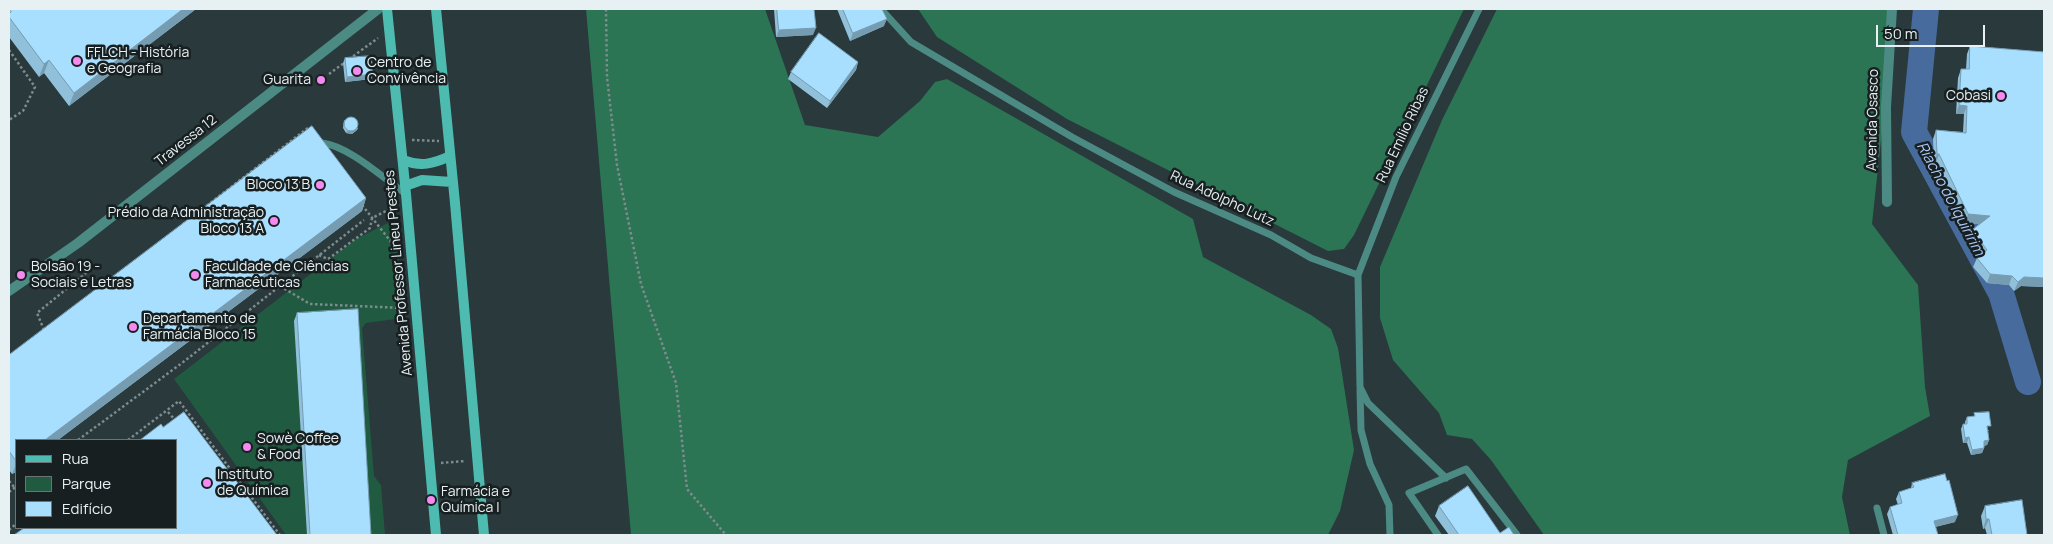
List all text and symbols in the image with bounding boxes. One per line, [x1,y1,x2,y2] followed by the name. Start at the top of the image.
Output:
[1878,15,1987,47] scale bar
[1884,23,1918,44] text: 50 m
[87,45,189,78] place label: FFLCH - História e Geografia
[71,55,83,67] marker: FFLCH - História e Geografia
[367,55,446,88] place label: Centro de Convivência
[351,65,363,77] marker: Centro de Convivência
[1864,69,1882,171] street label: Avenida Osasco
[263,72,311,88] place label: Guarita
[315,74,327,86] marker: Guarita
[1373,84,1433,186] street label: Rua Emílio Ribas
[1946,88,1991,104] place label: Cobasi
[1995,90,2007,102] marker: Cobasi
[152,112,220,170] street label: Travessa 12
[1912,139,1988,259] water label: Riacho do Iquiririm
[1167,168,1277,230] street label: Rua Adolpho Lutz
[382,169,416,377] street label: Avenida Professor Lineu Prestes
[247,177,310,193] place label: Bloco 13 B
[314,179,326,191] marker: Bloco 13 B
[108,205,264,238] place label: Prédio da Administração Bloco 13 A
[268,215,280,227] marker: Prédio da Administração Bloco 13 A
[31,259,132,292] place label: Bolsão 19 - Sociais e Letras
[205,259,349,292] place label: Faculdade de Ciências Farmacêuticas
[15,269,27,281] marker: Bolsão 19 - Sociais e Letras
[189,269,201,281] marker: Faculdade de Ciências Farmacêuticas
[143,311,256,344] place label: Departamento de Farmácia Bloco 15
[127,321,139,333] marker: Departamento de Farmácia Bloco 15
[257,431,339,464] place label: Sowè Coffee & Food
[15,439,178,529] legend
[241,441,253,453] marker: Sowè Coffee & Food
[62,448,89,469] text: Rua
[217,467,289,500] place label: Instituto de Química
[62,473,111,494] text: Parque
[201,477,213,489] marker: Instituto de Química
[441,484,510,516] place label: Farmácia e Química I
[425,494,437,506] marker: Farmácia e Química I
[62,498,112,519] text: Edifício

